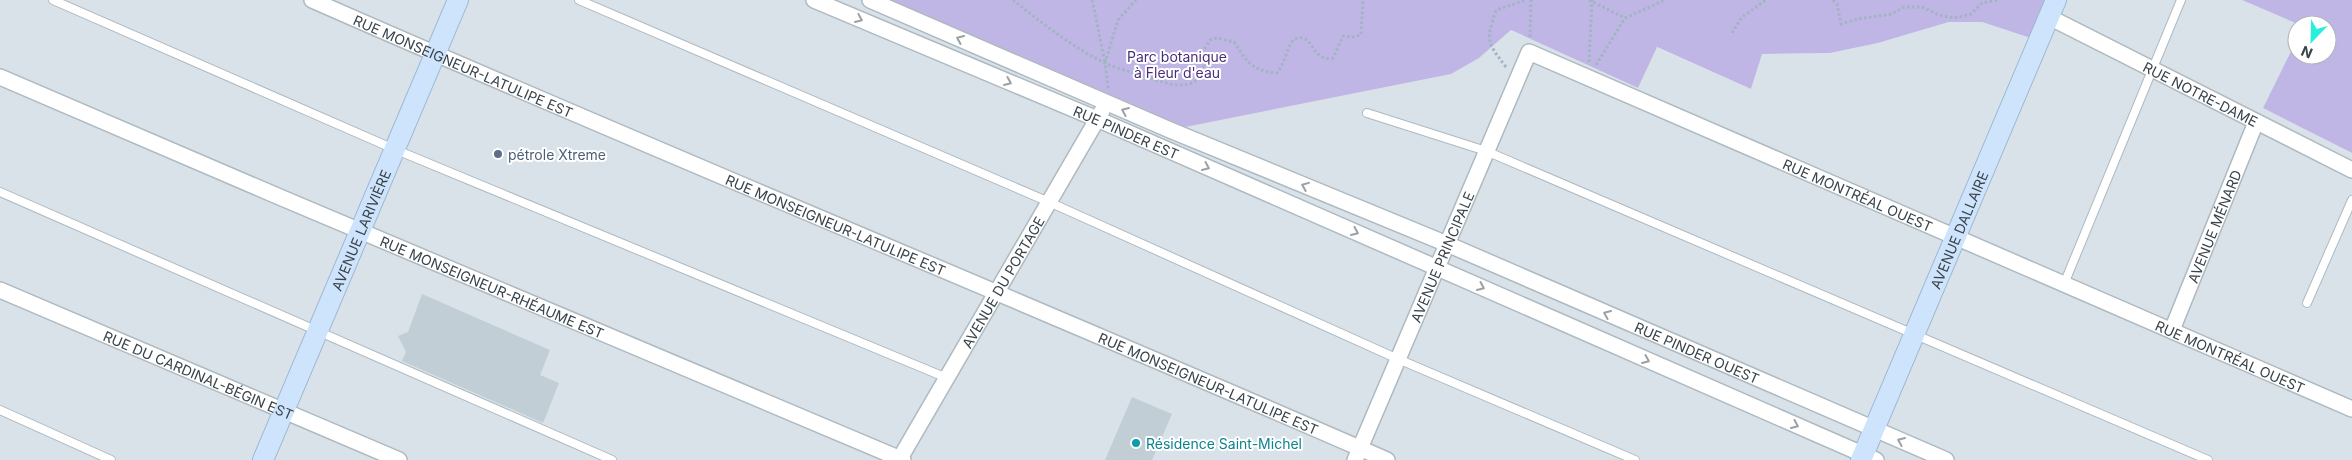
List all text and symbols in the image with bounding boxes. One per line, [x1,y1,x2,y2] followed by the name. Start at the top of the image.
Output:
[351,11,576,121] street label: RUE MONSEIGNEUR-LATULIPE EST
[854,13,863,23] one-way arrow
[2287,15,2337,65] north arrow
[956,35,965,46] one-way arrow
[2298,43,2315,62] text: N
[1127,48,1227,81] park label: Parc botanique à Fleur d'eau
[2141,58,2261,130] street label: RUE NOTRE-DAME
[1003,76,1012,86] one-way arrow
[1071,102,1181,162] street label: RUE PINDER EST
[1122,107,1130,117] one-way arrow
[508,146,606,163] place label: pétrole Xtreme
[492,148,504,160] marker: pétrole Xtreme
[1780,155,1935,235] street label: RUE MONTRÉAL OUEST
[1201,161,1210,172] one-way arrow
[327,167,394,293] street label: AVENUE LARIVIÈRE
[2183,167,2244,285] street label: AVENUE MÉNARD
[1926,168,1991,291] street label: AVENUE DALLAIRE
[723,171,949,279] street label: RUE MONSEIGNEUR-LATULIPE EST
[1301,181,1310,192] one-way arrow
[1406,189,1477,325] street label: AVENUE PRINCIPALE
[958,213,1047,351] street label: AVENUE DU PORTAGE
[1350,226,1359,237] one-way arrow
[378,232,607,341] street label: RUE MONSEIGNEUR-RHÉAUME EST
[1476,281,1485,292] one-way arrow
[1603,309,1612,320] one-way arrow
[2153,316,2308,396] street label: RUE MONTRÉAL OUEST
[1632,318,1762,387] street label: RUE PINDER OUEST
[101,327,296,423] street label: RUE DU CARDINAL-BÉGIN EST
[1096,328,1321,438] street label: RUE MONSEIGNEUR-LATULIPE EST
[1641,353,1650,364] one-way arrow
[1790,418,1799,429] one-way arrow
[1146,435,1302,452] place label: Résidence Saint-Michel
[1897,436,1906,447] one-way arrow
[1130,437,1142,449] marker: Résidence Saint-Michel

